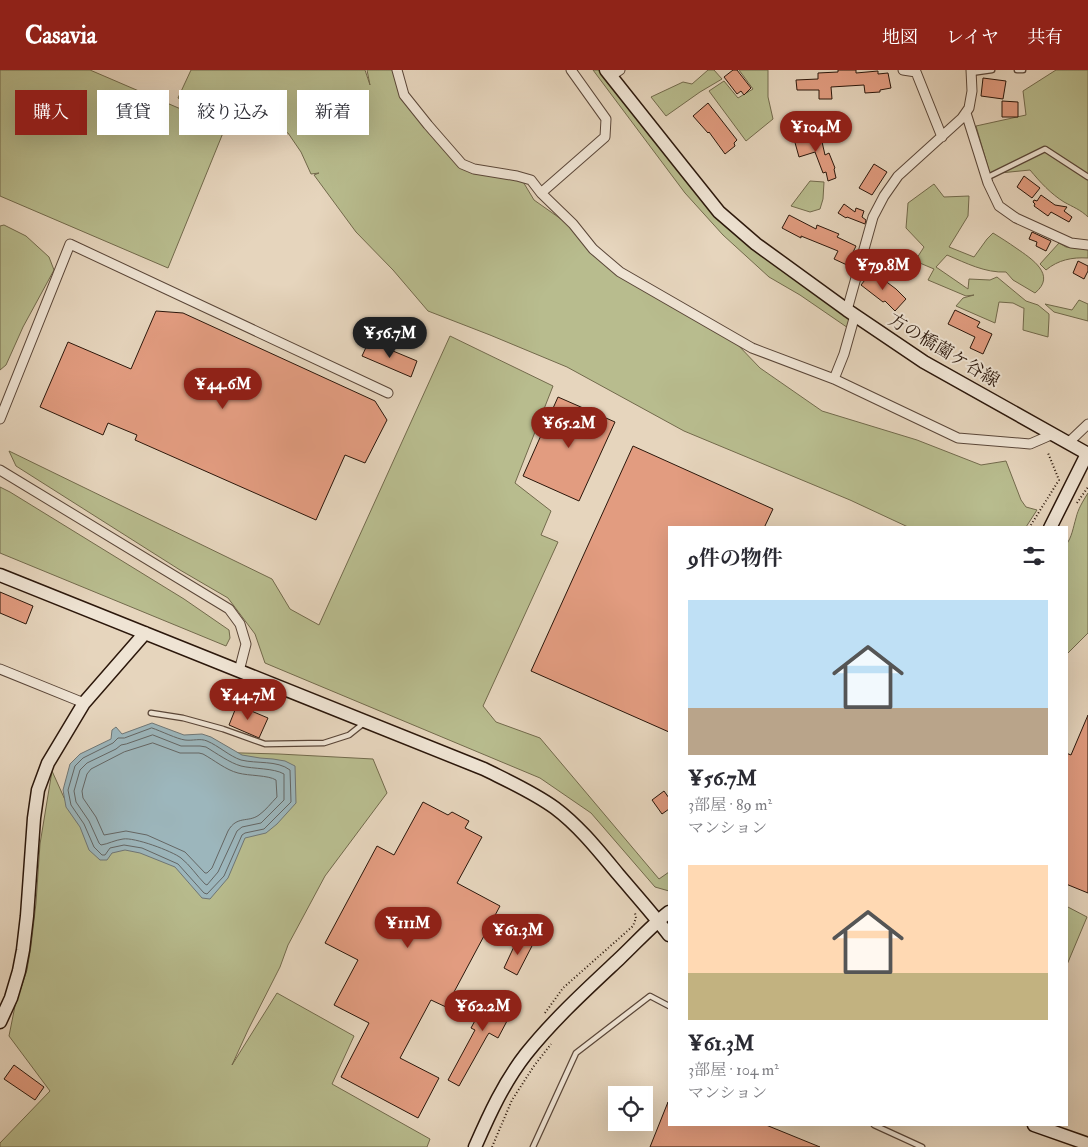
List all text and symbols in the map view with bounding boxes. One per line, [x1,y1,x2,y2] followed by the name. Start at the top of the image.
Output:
[25,20,97,51] text: Casavia
[882,26,918,49] text: 地図
[946,26,999,49] text: レイヤ
[1027,26,1063,49] text: 共有
[15,90,87,135] chip: 購入
[97,90,169,135] chip: 賃貸
[179,90,287,135] chip: 絞り込み
[297,90,369,135] chip: 新着
[781,111,851,153] pin: ¥104M
[791,117,841,137] text: ¥104M
[842,248,924,291] pin: ¥79.8M
[856,255,910,275] text: ¥79.8M
[884,308,1004,393] street label: 方の橋薗ケ谷線
[349,316,431,359] pin: ¥56.7M
[364,323,416,343] text: ¥56.7M
[182,368,264,410] pin: ¥44.6M
[195,374,251,394] text: ¥44.6M
[528,406,610,449] pin: ¥65.2M
[542,413,596,433] text: ¥65.2M
[1020,542,1048,570] icon: filters
[688,545,783,572] text: 9件の物件
[823,632,913,722] icon: home
[207,678,289,721] pin: ¥44.7M
[221,685,275,705] text: ¥44.7M
[688,765,757,792] text: ¥56.7M
[688,795,772,815] text: 3部屋 · 89 m²
[688,818,767,838] text: マンション
[823,897,913,987] icon: home
[373,906,443,949] pin: ¥111M
[386,913,430,933] text: ¥111M
[477,914,559,956] pin: ¥61.3M
[493,920,543,940] text: ¥61.3M
[442,990,524,1032] pin: ¥62.2M
[456,996,510,1016] text: ¥62.2M
[688,1030,754,1057] text: ¥61.3M
[688,1060,779,1080] text: 3部屋 · 104 m²
[688,1083,767,1103] text: マンション
[608,1086,653,1131] map controls
[608,1086,653,1131] button: locate

